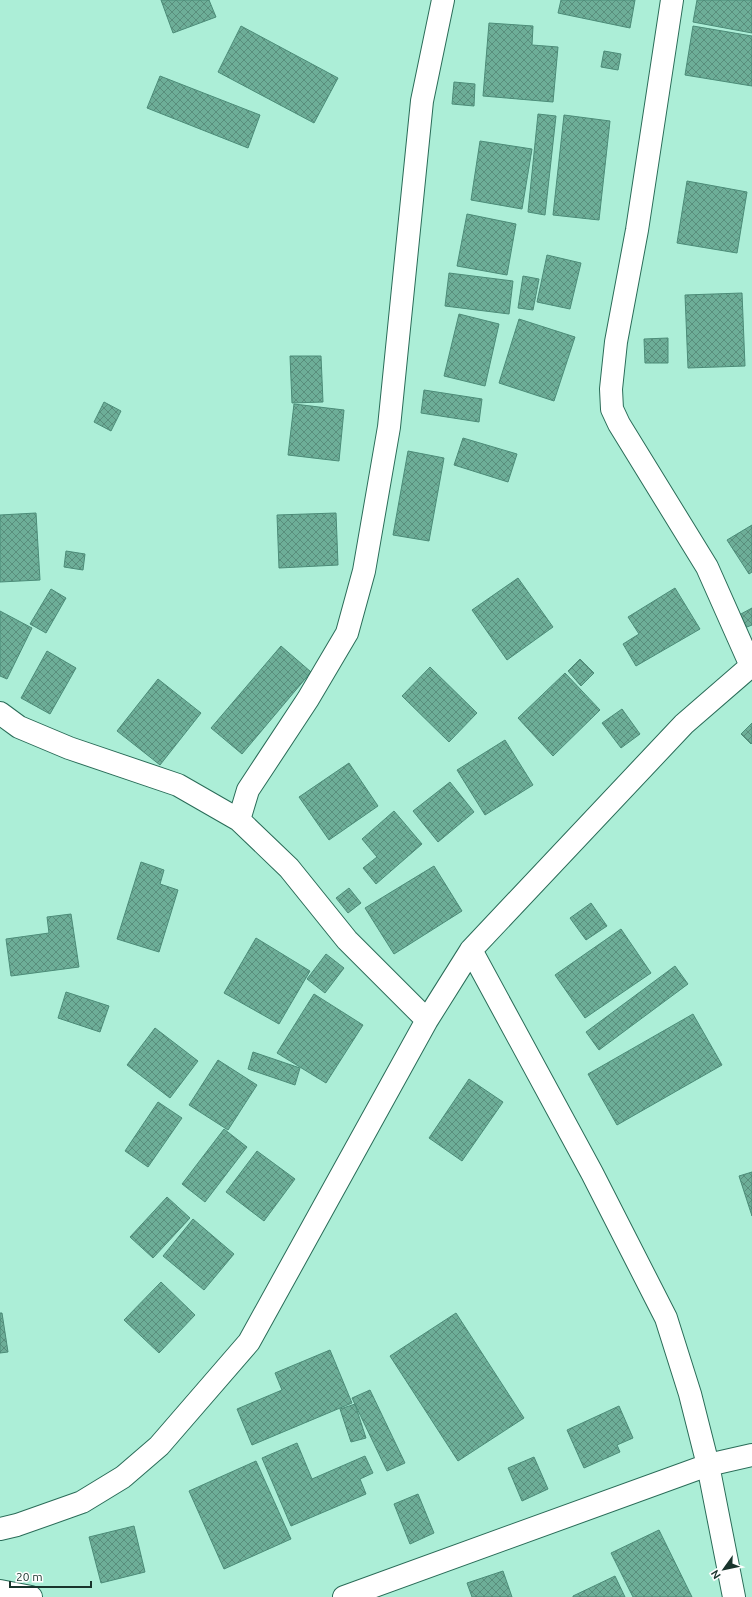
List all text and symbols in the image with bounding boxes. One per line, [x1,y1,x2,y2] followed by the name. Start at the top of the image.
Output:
[704,1549,744,1589] north arrow
[10,1563,91,1589] scale bar
[708,1568,723,1581] text: N
[16,1570,43,1583] text: 20 m

